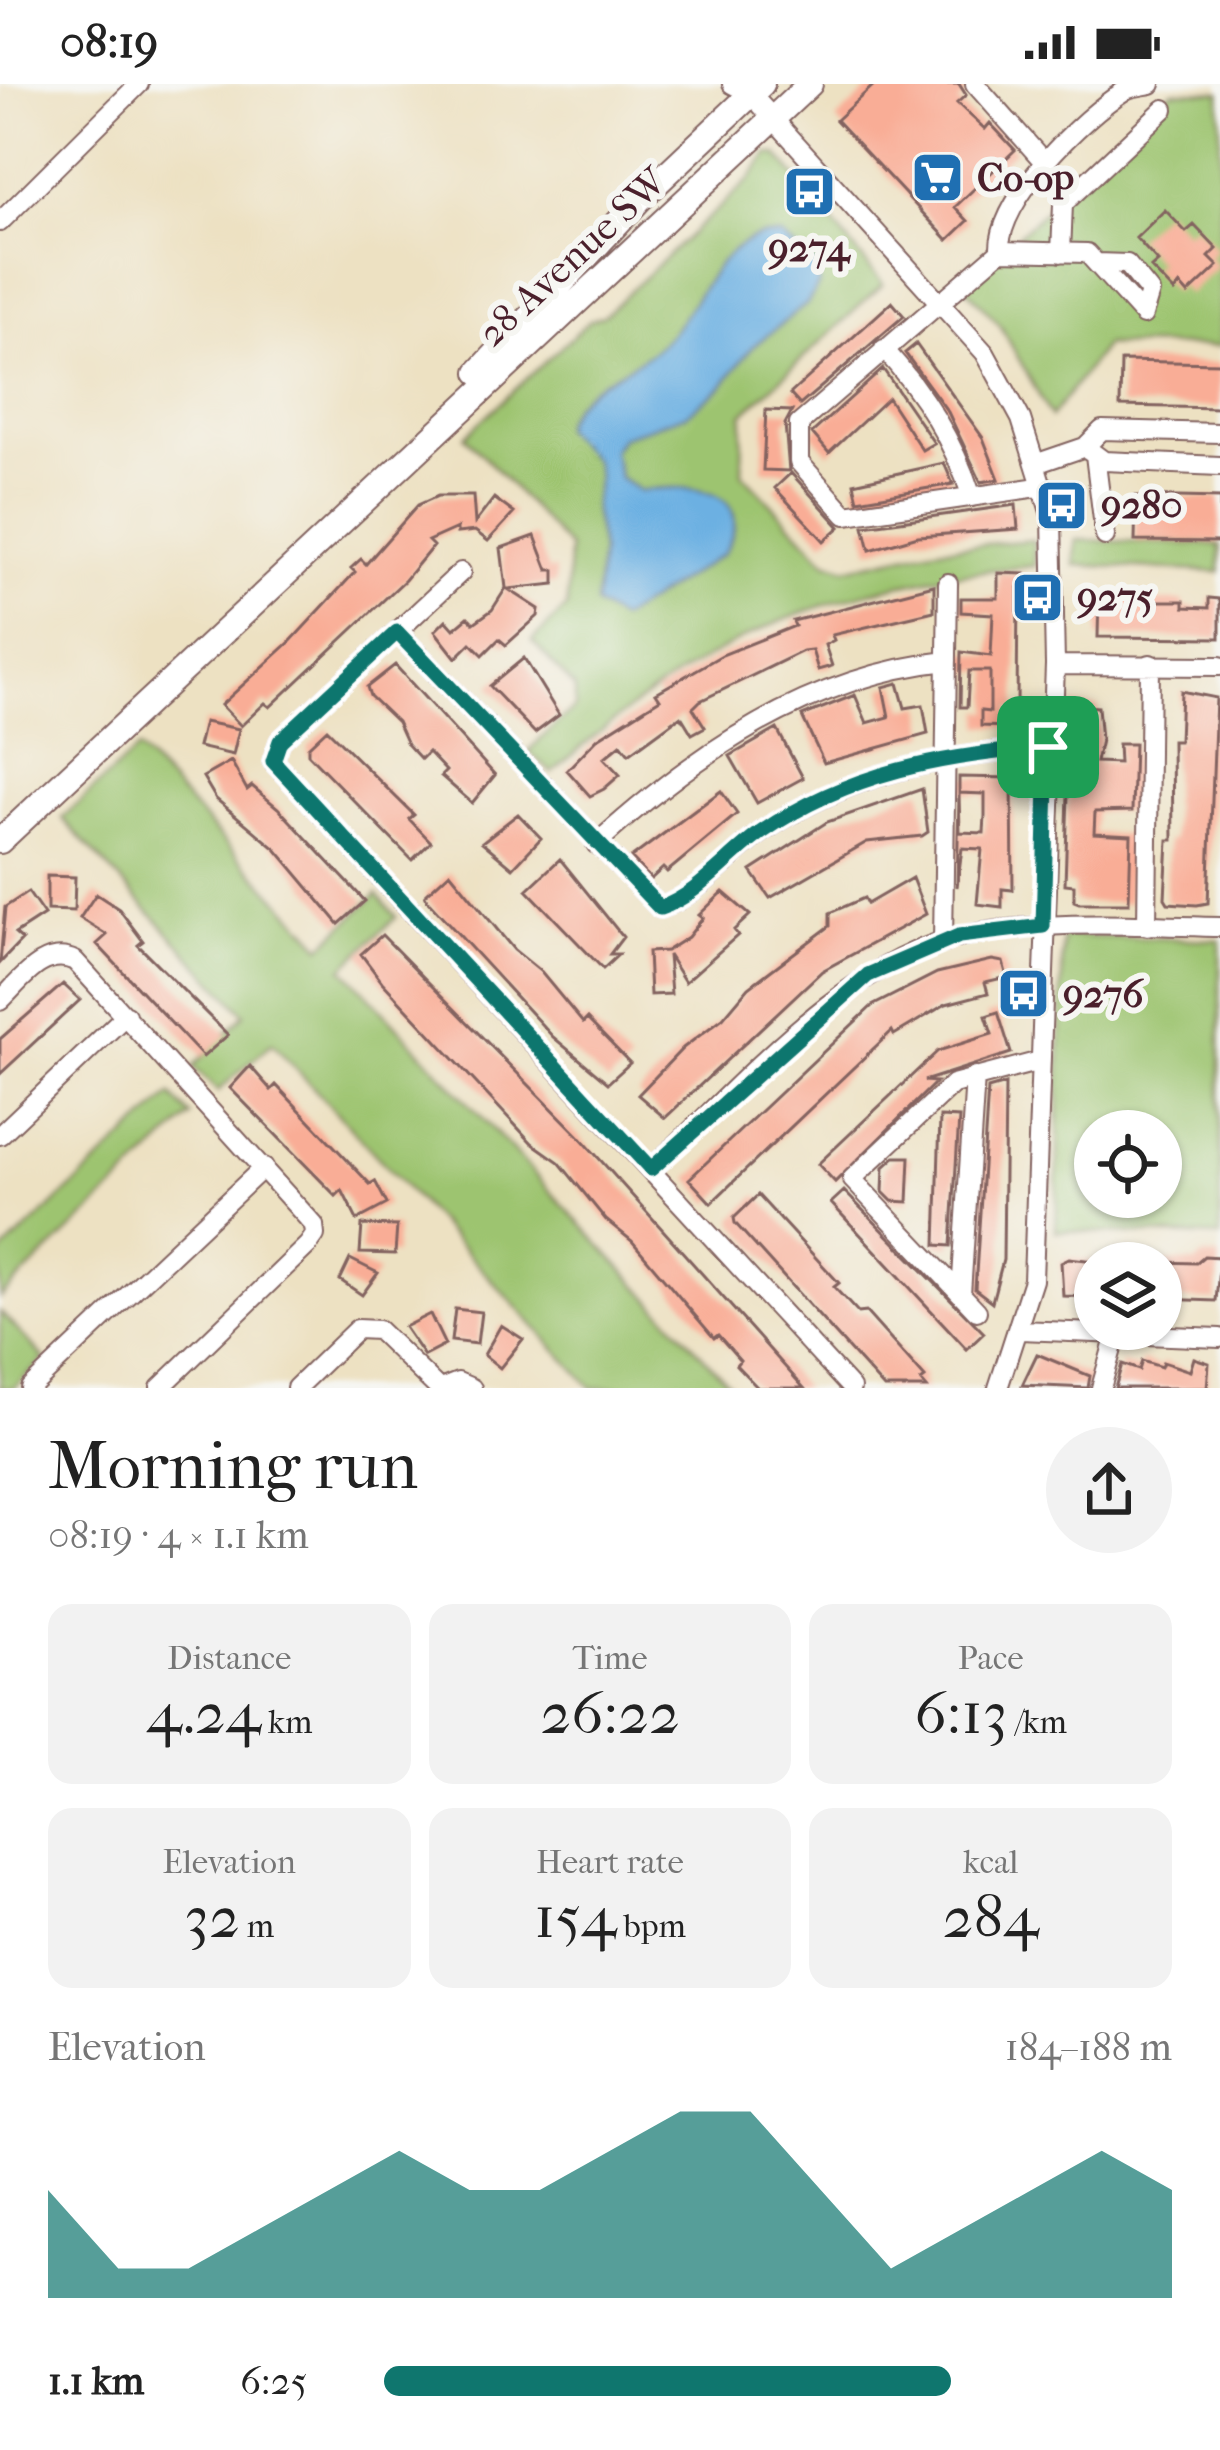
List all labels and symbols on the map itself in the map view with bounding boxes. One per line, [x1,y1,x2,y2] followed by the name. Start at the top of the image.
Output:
[910,150,966,206] supermarket icon: Co-op
[977,155,1074,201] place label: Co-op
[468,157,677,356] street label: 28 Avenue SW
[781,163,837,219] bus stop icon: 9274
[768,225,852,272] place label: 9274
[1034,477,1090,533] bus stop icon: 9280
[1101,482,1183,528] place label: 9280
[1010,569,1066,625] bus stop icon: 9275
[1077,574,1153,620] place label: 9275
[997,696,1099,798] pin
[996,966,1052,1022] bus stop icon: 9276
[1063,971,1144,1017] place label: 9276

